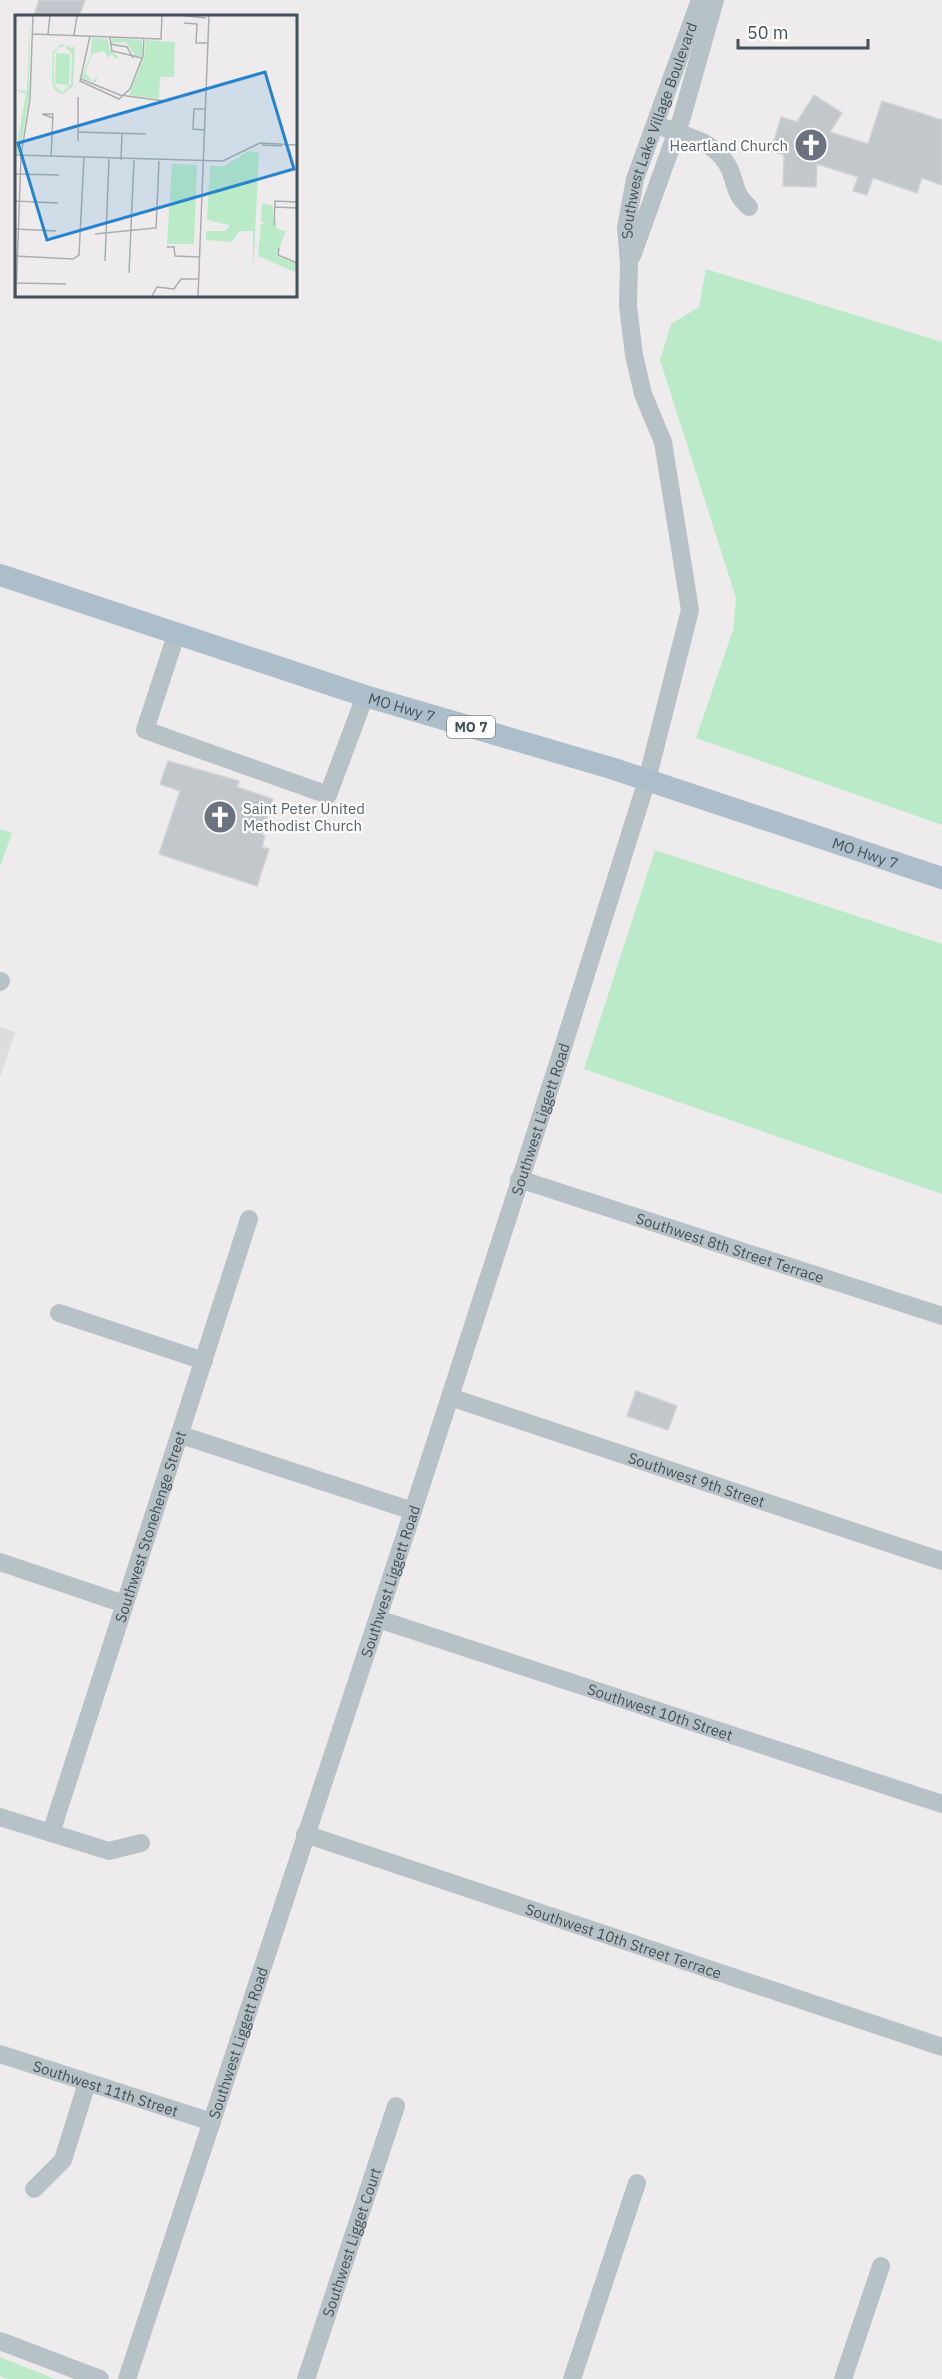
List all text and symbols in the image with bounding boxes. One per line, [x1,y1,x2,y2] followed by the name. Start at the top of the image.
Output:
[738,12,868,50] scale bar
[15,15,297,297] inset map
[616,20,701,240] street label: Southwest Lake Village Boulevard
[747,21,789,44] text: 50 m
[793,127,829,163] church icon: Heartland Church
[670,136,788,155] place label: Heartland Church
[366,688,437,726] street label: MO Hwy 7
[447,716,495,738] road number: MO 7
[202,799,238,835] church icon: Saint Peter United Methodist Church
[243,799,365,835] place label: Saint Peter United Methodist Church
[830,833,901,872] street label: MO Hwy 7
[506,1040,573,1197] street label: Southwest Liggett Road
[634,1208,827,1287] street label: Southwest 8th Street Terrace
[110,1428,190,1625] street label: Southwest Stonehenge Street
[626,1448,767,1511] street label: Southwest 9th Street
[356,1503,424,1660] street label: Southwest Liggett Road
[585,1679,735,1744] street label: Southwest 10th Street
[523,1899,724,1982] street label: Southwest 10th Street Terrace
[204,1964,272,2121] street label: Southwest Liggett Road
[31,2056,181,2120] street label: Southwest 11th Street
[318,2165,385,2319] street label: Southwest Ligget Court

